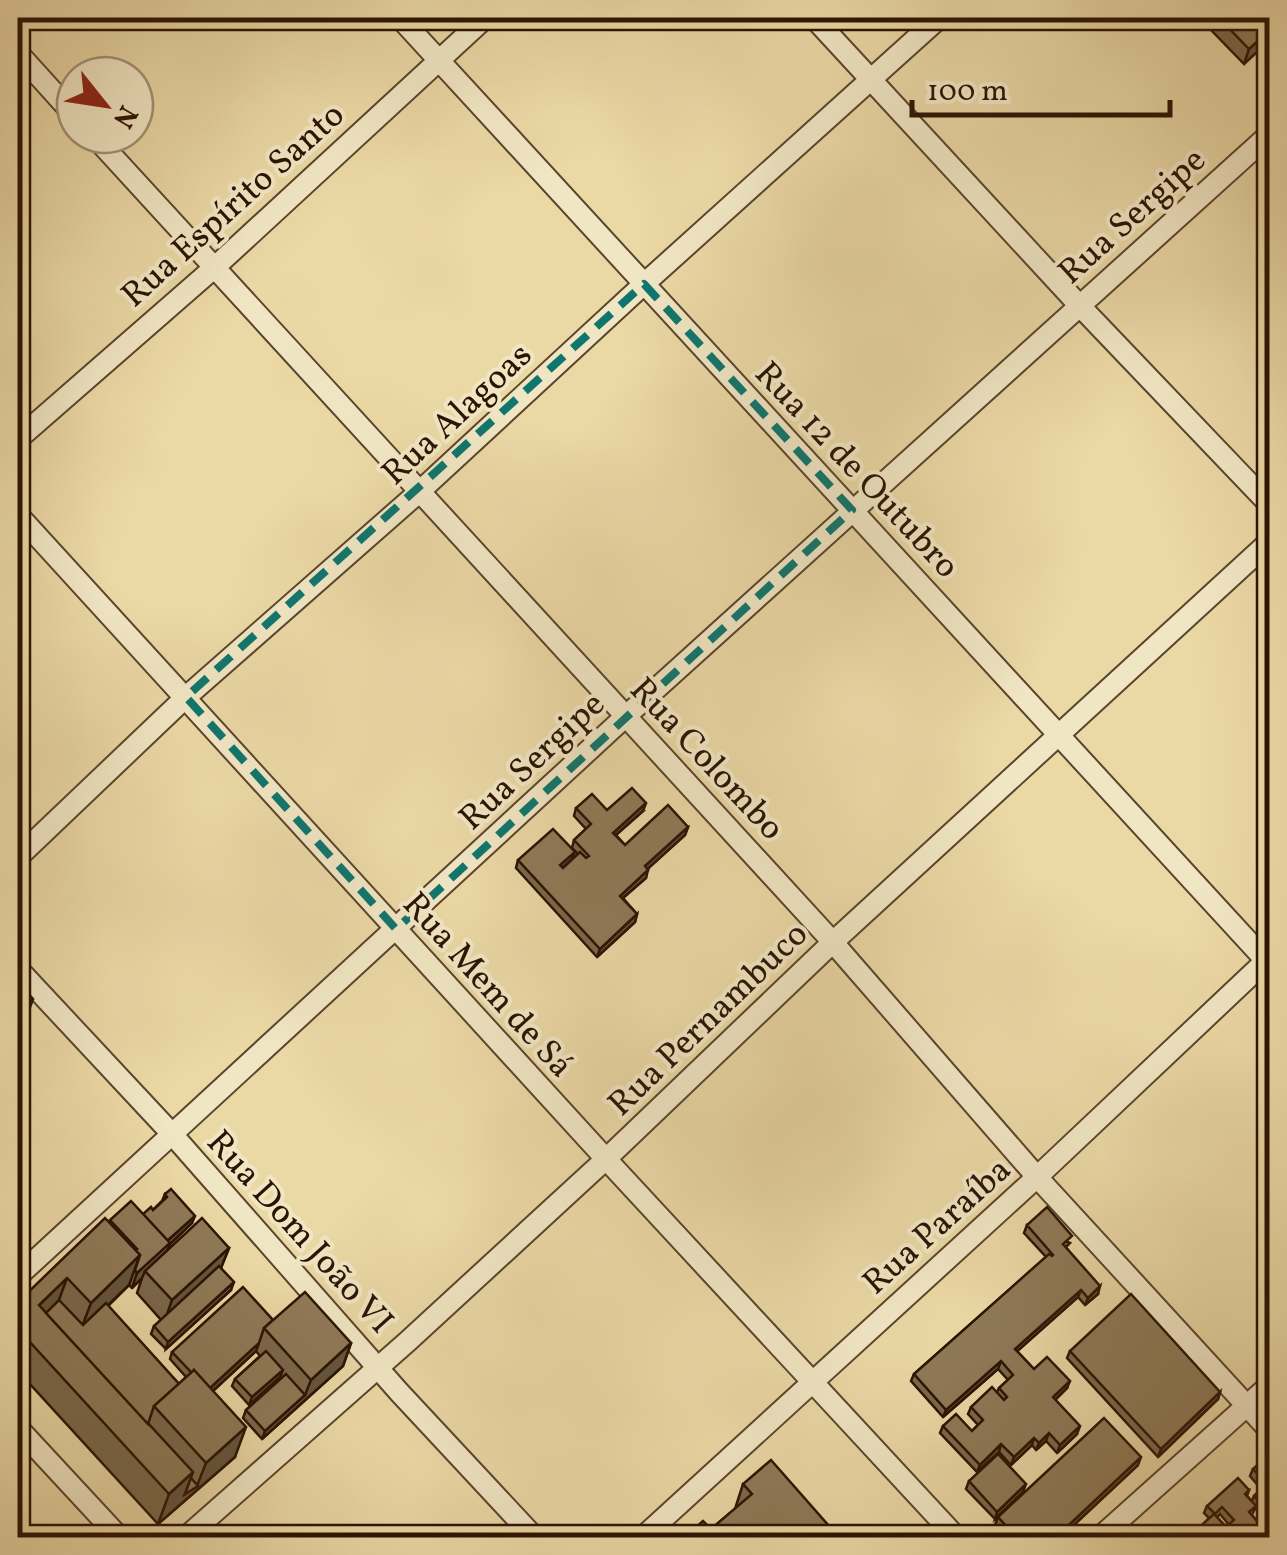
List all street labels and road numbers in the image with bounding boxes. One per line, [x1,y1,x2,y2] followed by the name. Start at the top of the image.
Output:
[112,93,356,320] street label: Rua Espírito Santo
[1049,138,1217,297] street label: Rua Sergipe
[372,333,544,497] street label: Rua Alagoas
[743,352,969,590] street label: Rua 12 de Outubro
[618,668,794,852] street label: Rua Colombo
[449,682,617,842] street label: Rua Sergipe
[390,883,583,1089] street label: Rua Mem de Sá
[598,912,820,1128] street label: Rua Pernambuco
[194,1121,403,1345] street label: Rua Dom João VI
[853,1147,1023,1307] street label: Rua Paraíba

